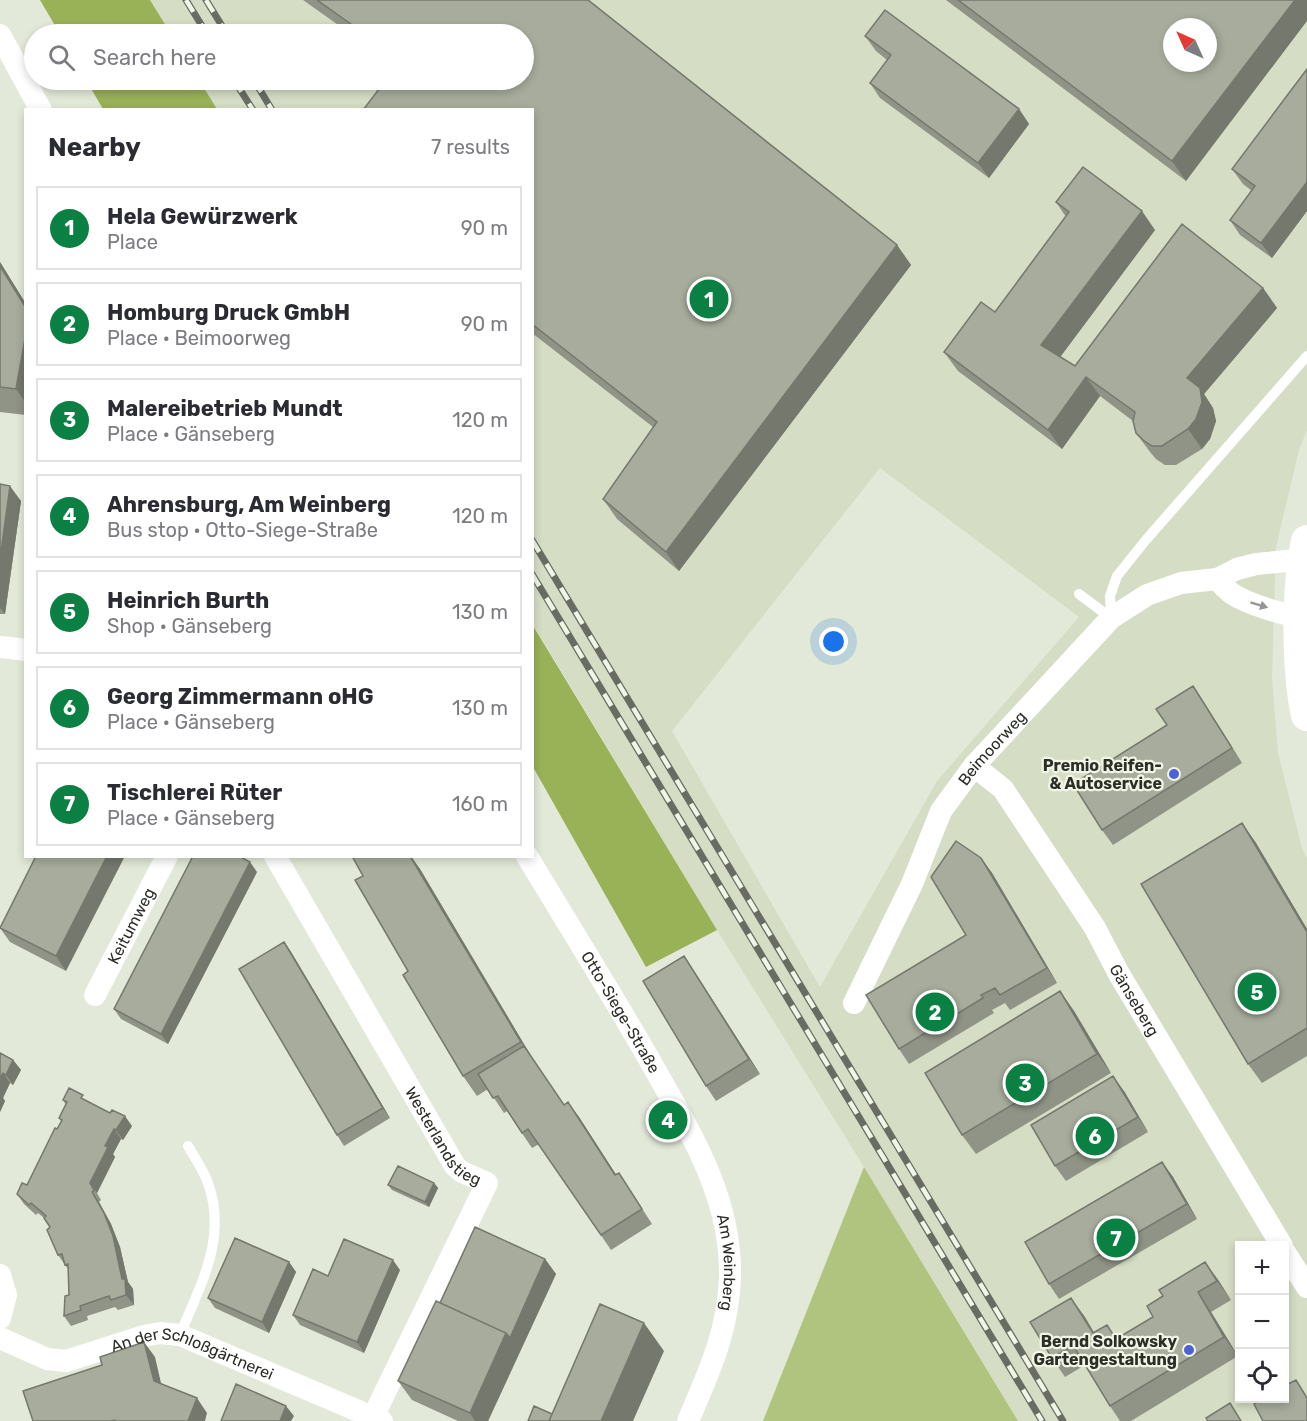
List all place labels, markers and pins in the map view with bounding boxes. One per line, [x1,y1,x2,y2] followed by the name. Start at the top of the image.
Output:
[690,276,728,322] pin: 1
[1043,756,1162,793] place label: Premio Reifen- & Autoservice
[1167,767,1181,781] marker: Premio Reifen- & Autoservice
[1238,970,1276,1014] pin: 5
[916,990,954,1034] pin: 2
[1006,1060,1044,1106] pin: 3
[648,1098,688,1142] pin: 4
[1076,1114,1114,1158] pin: 6
[1096,1216,1136,1260] pin: 7
[1033,1332,1177,1369] place label: Bernd Solkowsky Gartengestaltung
[1182,1343,1196,1357] marker: Bernd Solkowsky Gartengestaltung

